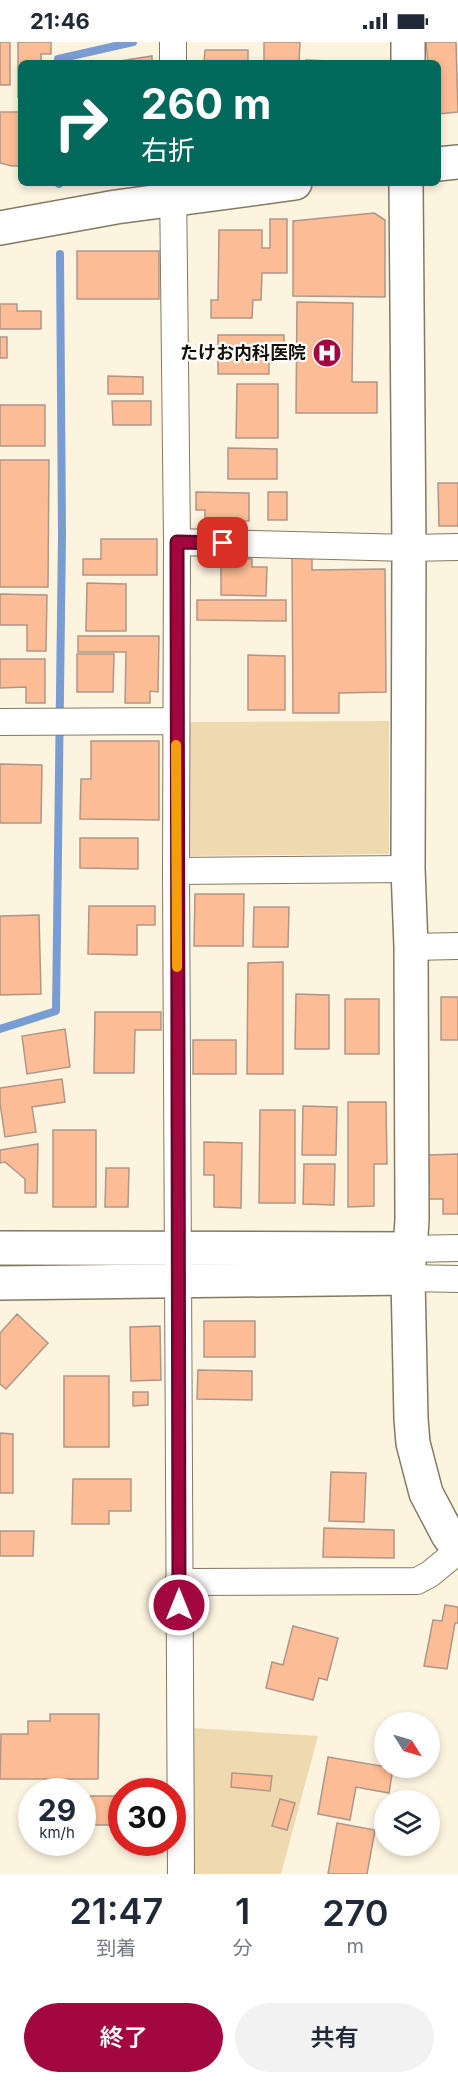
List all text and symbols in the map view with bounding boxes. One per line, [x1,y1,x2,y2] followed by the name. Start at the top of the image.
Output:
[30,8,90,34] text: 21:46
[141,78,271,129] text: 260 m
[42,84,120,162] icon: right
[141,134,195,167] text: 右折
[311,337,343,369] hospital icon: たけお内科医院
[180,342,306,363] place label: たけお内科医院
[197,517,248,568] pin
[206,526,239,559] icon: arrive
[147,1573,211,1637] position arrow
[374,1712,440,1778] north arrow
[374,1712,440,1856] map controls
[108,1778,186,1856] speed limit sign: 30
[374,1790,440,1856] button: layers
[38,1792,76,1828] text: 29
[39,1823,75,1842] text: km/h
[69,1889,163,1933] text: 21:47
[235,1889,250,1933] text: 1
[322,1891,389,1935] text: 270
[347,1934,364,1958] text: m
[96,1936,136,1960] text: 到着
[233,1936,253,1960] text: 分
[24,2003,223,2072] button: 終了
[235,2003,434,2072] button: 共有

